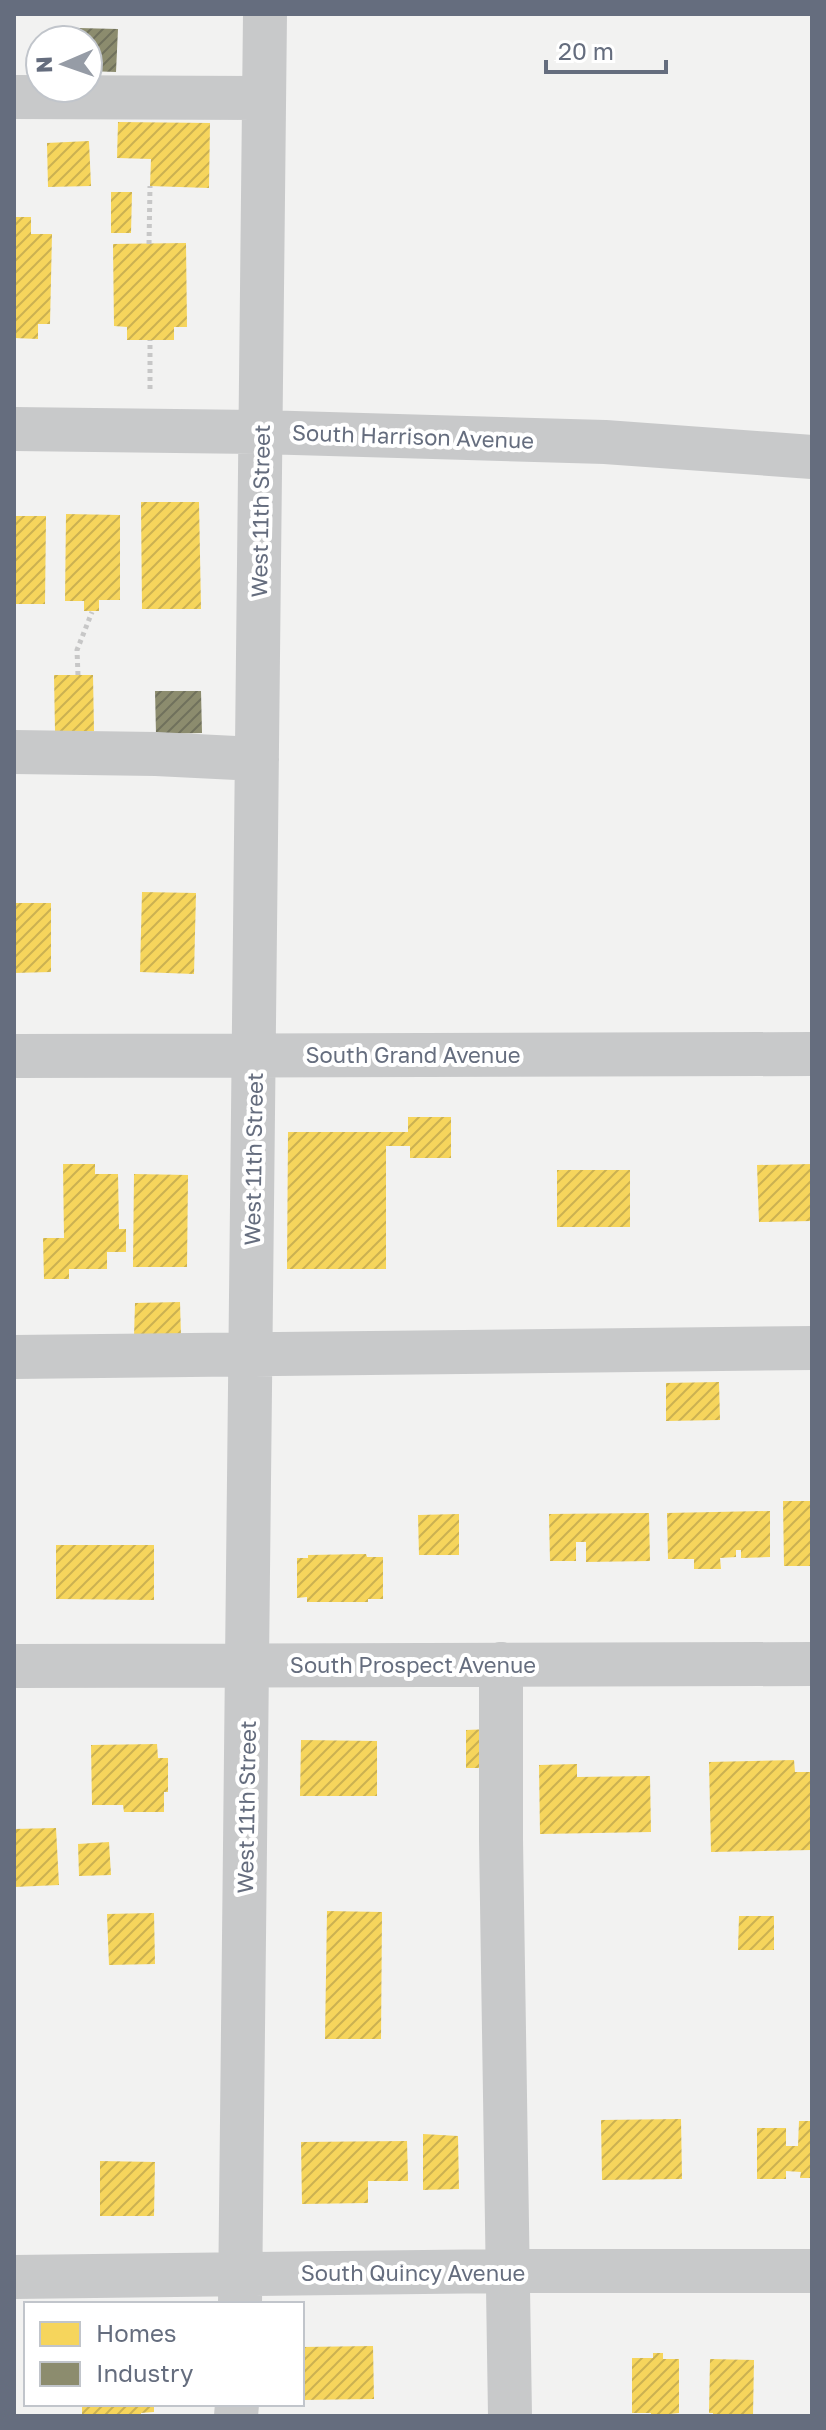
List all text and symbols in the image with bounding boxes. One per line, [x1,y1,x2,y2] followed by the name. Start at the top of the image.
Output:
[24,24,104,104] north arrow
[546,24,666,74] scale bar
[558,36,614,65] text: 20 m
[30,56,57,74] text: N
[292,418,534,454] street label: South Harrison Avenue
[245,424,275,598] street label: West 11th Street
[306,1041,520,1068] street label: South Grand Avenue
[238,1072,268,1246] street label: West 11th Street
[290,1651,536,1678] street label: South Prospect Avenue
[231,1720,261,1894] street label: West 11th Street
[301,2259,525,2286] street label: South Quincy Avenue
[24,2302,304,2406] legend
[96,2318,177,2347] text: Homes
[96,2358,193,2387] text: Industry

